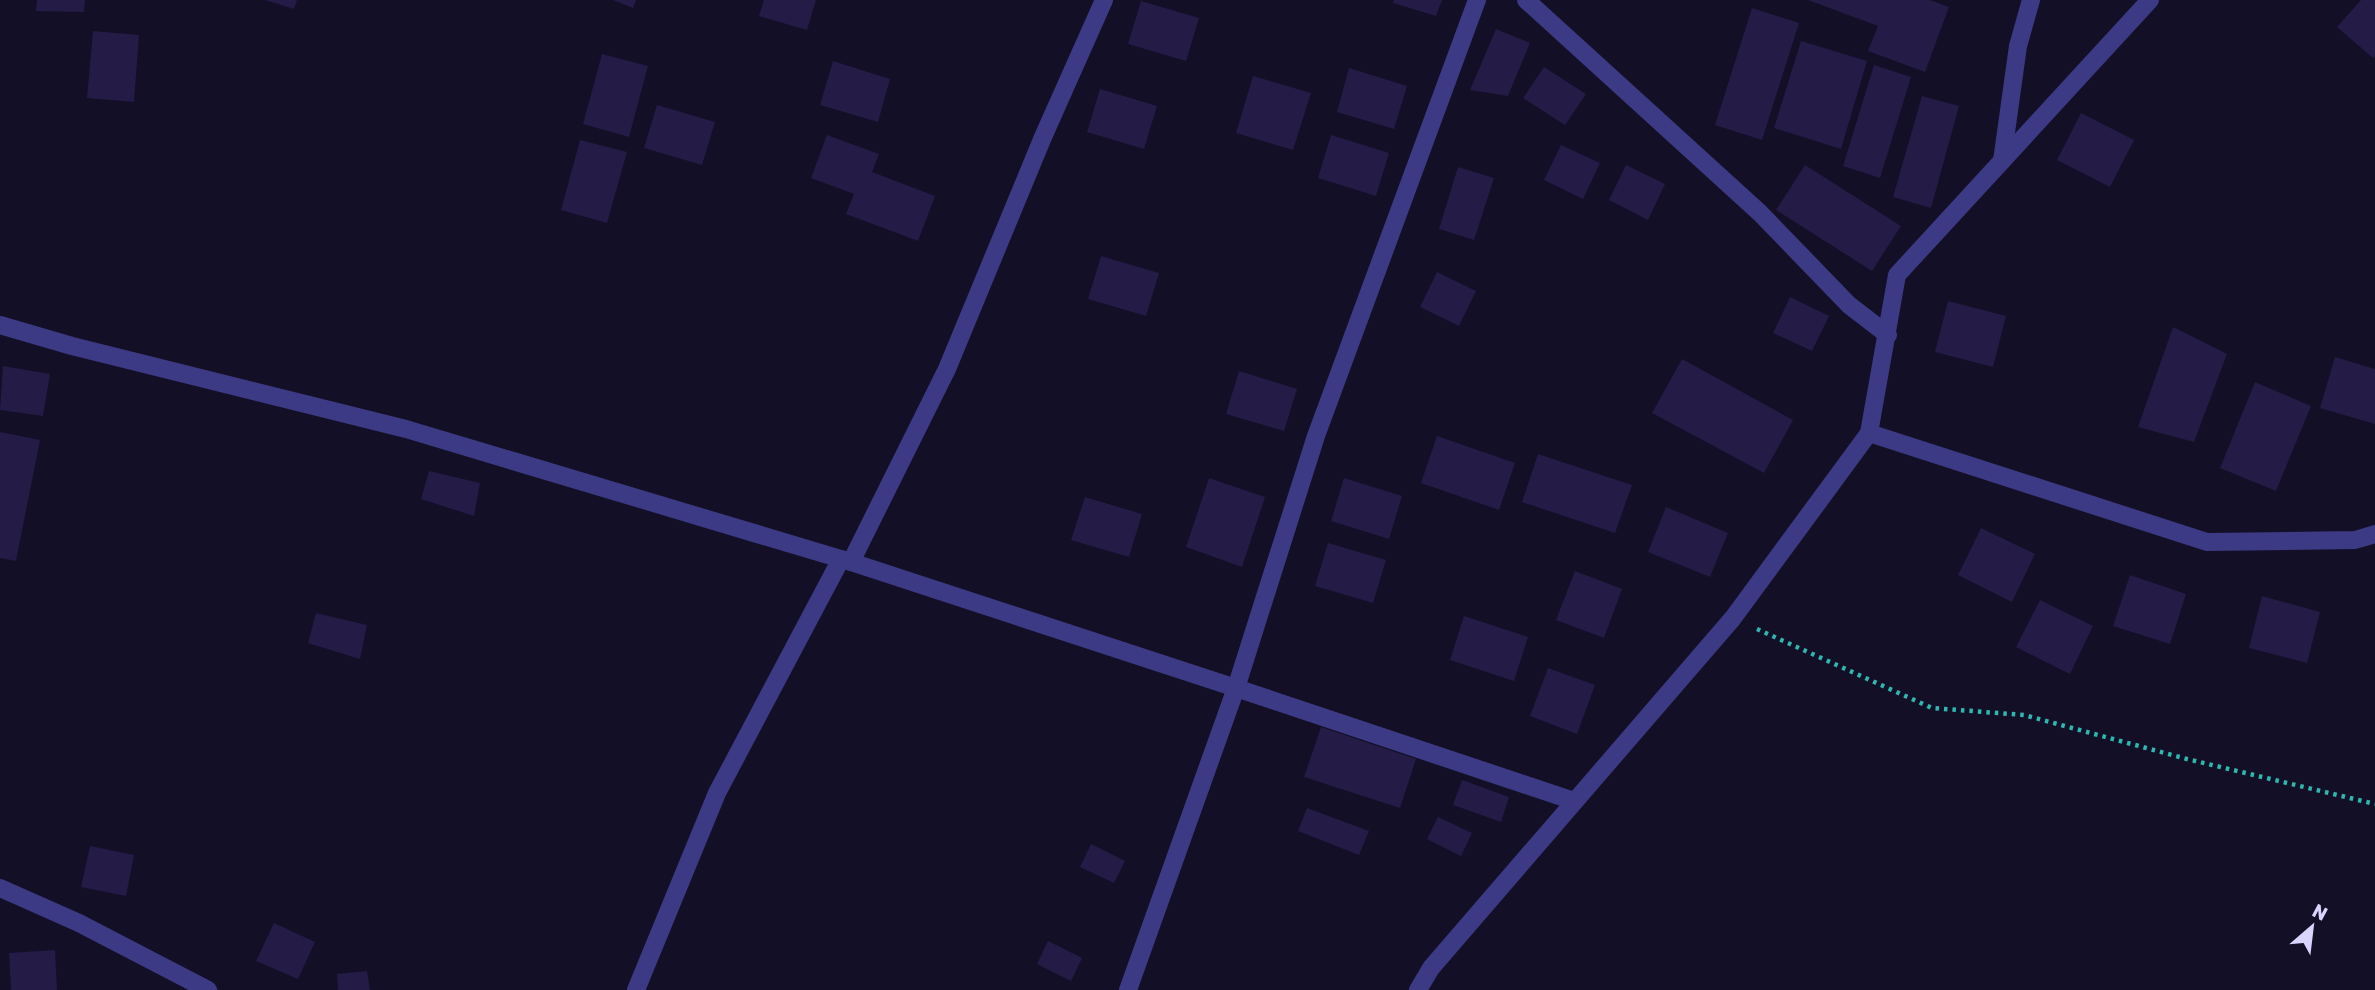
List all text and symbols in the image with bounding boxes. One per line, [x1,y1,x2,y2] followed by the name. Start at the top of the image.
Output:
[2277,892,2347,962] north arrow
[2308,899,2331,926] text: N

